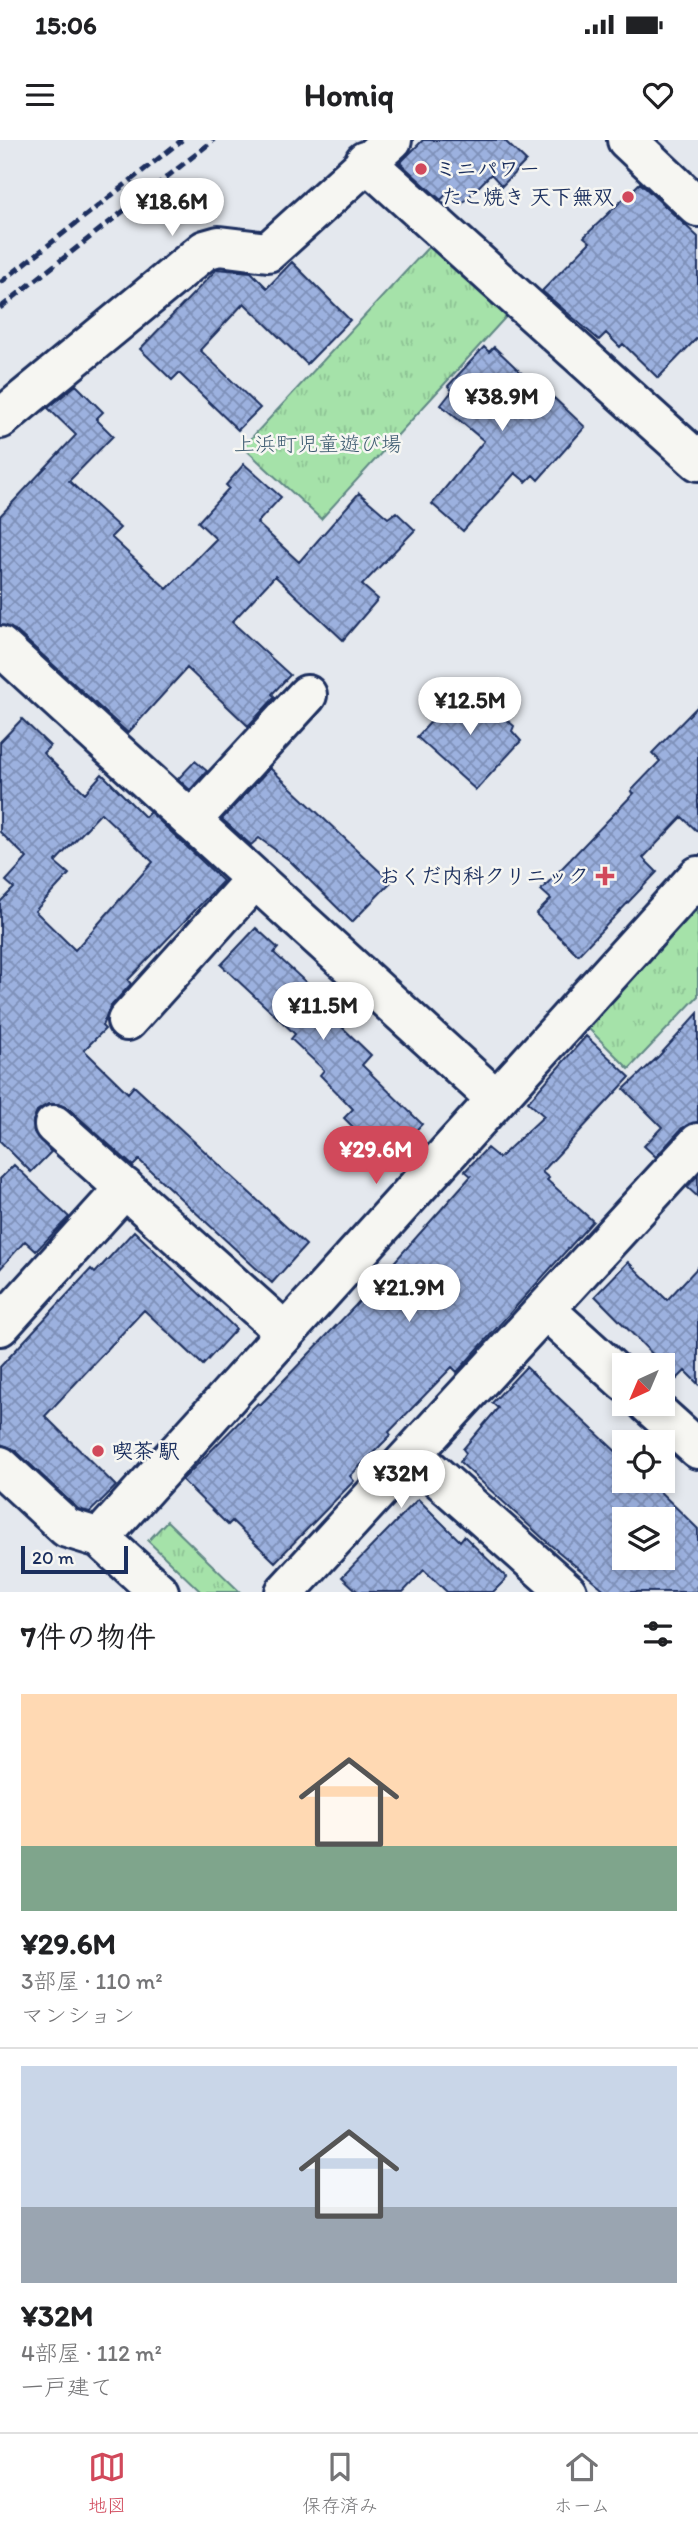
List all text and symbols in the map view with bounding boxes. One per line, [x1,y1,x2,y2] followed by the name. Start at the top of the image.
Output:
[35,9,97,41] text: 15:06
[21,76,59,114] icon: menu
[304,76,394,114] text: Homiq
[639,76,677,114] icon: heart
[435,156,540,181] place label: ミニパワー
[413,161,429,177] marker: ミニパワー
[115,178,229,238] pin: ¥18.6M
[441,184,614,209] place label: たこ焼き 天下無双
[136,187,208,215] text: ¥18.6M
[620,189,636,205] marker: たこ焼き 天下無双
[445,373,559,433] pin: ¥38.9M
[465,382,539,410] text: ¥38.9M
[234,431,402,456] park label: 上浜町児童遊び場
[413,678,527,737] pin: ¥12.5M
[434,686,506,714] text: ¥12.5M
[379,863,589,888] place label: おくだ内科クリニック
[595,866,615,886] marker: おくだ内科クリニック
[266,982,380,1042] pin: ¥11.5M
[288,991,358,1019] text: ¥11.5M
[319,1126,433,1186] pin: ¥29.6M
[340,1135,412,1163] text: ¥29.6M
[352,1264,466,1324] pin: ¥21.9M
[373,1273,445,1301] text: ¥21.9M
[612,1353,676,1416] north arrow
[612,1353,675,1570] map controls
[612,1430,675,1493] button: locate
[112,1438,180,1463] place label: 喫茶 駅
[90,1443,106,1459] marker: 喫茶 駅
[360,1450,442,1510] pin: ¥32M
[373,1459,429,1487] text: ¥32M
[612,1507,675,1570] button: layers
[21,1543,128,1575] scale bar
[32,1546,74,1569] text: 20 m
[639,1615,677,1653] icon: filters
[21,1618,156,1655] text: 7件の物件
[286,1739,412,1865] icon: home
[21,1925,116,1962] text: ¥29.6M
[21,1967,163,1995] text: 3部屋 · 110 m²
[21,2001,135,2029] text: マンション
[286,2111,412,2237] icon: home
[21,2297,94,2334] text: ¥32M
[21,2339,162,2367] text: 4部屋 · 112 m²
[21,2373,113,2401] text: 一戸建て
[88,2448,126,2517] tab: 地図
[302,2448,378,2517] tab: 保存済み
[554,2448,610,2517] tab: ホーム

